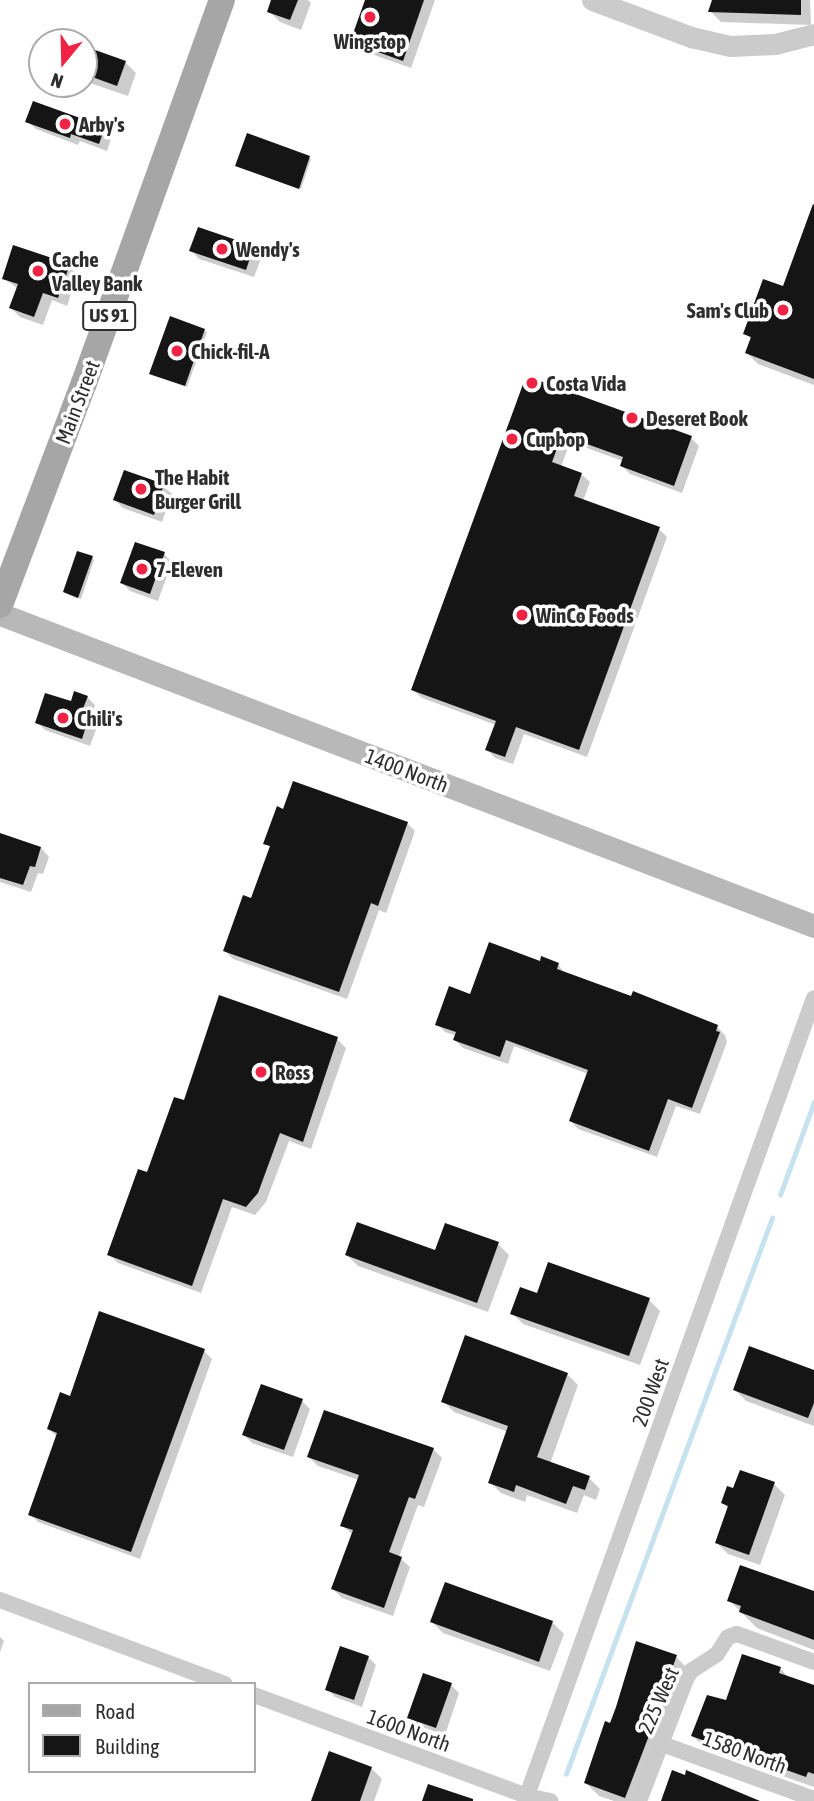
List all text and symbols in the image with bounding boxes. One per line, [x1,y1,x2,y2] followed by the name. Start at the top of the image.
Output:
[362,9,378,25] marker: Wingstop
[28,28,98,98] north arrow
[334,28,406,54] place label: Wingstop
[48,69,66,93] text: N
[79,111,125,137] place label: Arby's
[57,116,73,132] marker: Arby's
[236,236,300,262] place label: Wendy's
[214,241,230,257] marker: Wendy's
[52,246,142,296] place label: Cache Valley Bank
[30,263,46,279] marker: Cache Valley Bank
[687,297,769,323] place label: Sam's Club
[81,300,137,332] road number: US 91
[775,302,791,318] marker: Sam's Club
[191,338,269,364] place label: Chick-fil-A
[169,343,185,359] marker: Chick-fil-A
[50,356,104,448] street label: Main Street
[546,370,626,396] place label: Costa Vida
[524,375,540,391] marker: Costa Vida
[646,405,748,431] place label: Deseret Book
[624,410,640,426] marker: Deseret Book
[526,426,585,452] place label: Cupbop
[504,431,520,447] marker: Cupbop
[155,464,241,514] place label: The Habit Burger Grill
[133,481,149,497] marker: The Habit Burger Grill
[156,556,223,582] place label: 7-Eleven
[134,561,150,577] marker: 7-Eleven
[536,602,634,628] place label: WinCo Foods
[514,607,530,623] marker: WinCo Foods
[77,705,123,731] place label: Chili's
[55,710,71,726] marker: Chili's
[362,743,452,797] street label: 1400 North
[275,1059,310,1085] place label: Ross
[253,1064,269,1080] marker: Ross
[626,1355,674,1429] street label: 200 West
[632,1663,684,1737] street label: 225 West
[28,1682,256,1773] legend
[95,1699,135,1723] text: Road
[364,1703,454,1757] street label: 1600 North
[700,1725,790,1779] street label: 1580 North
[95,1734,159,1758] text: Building

